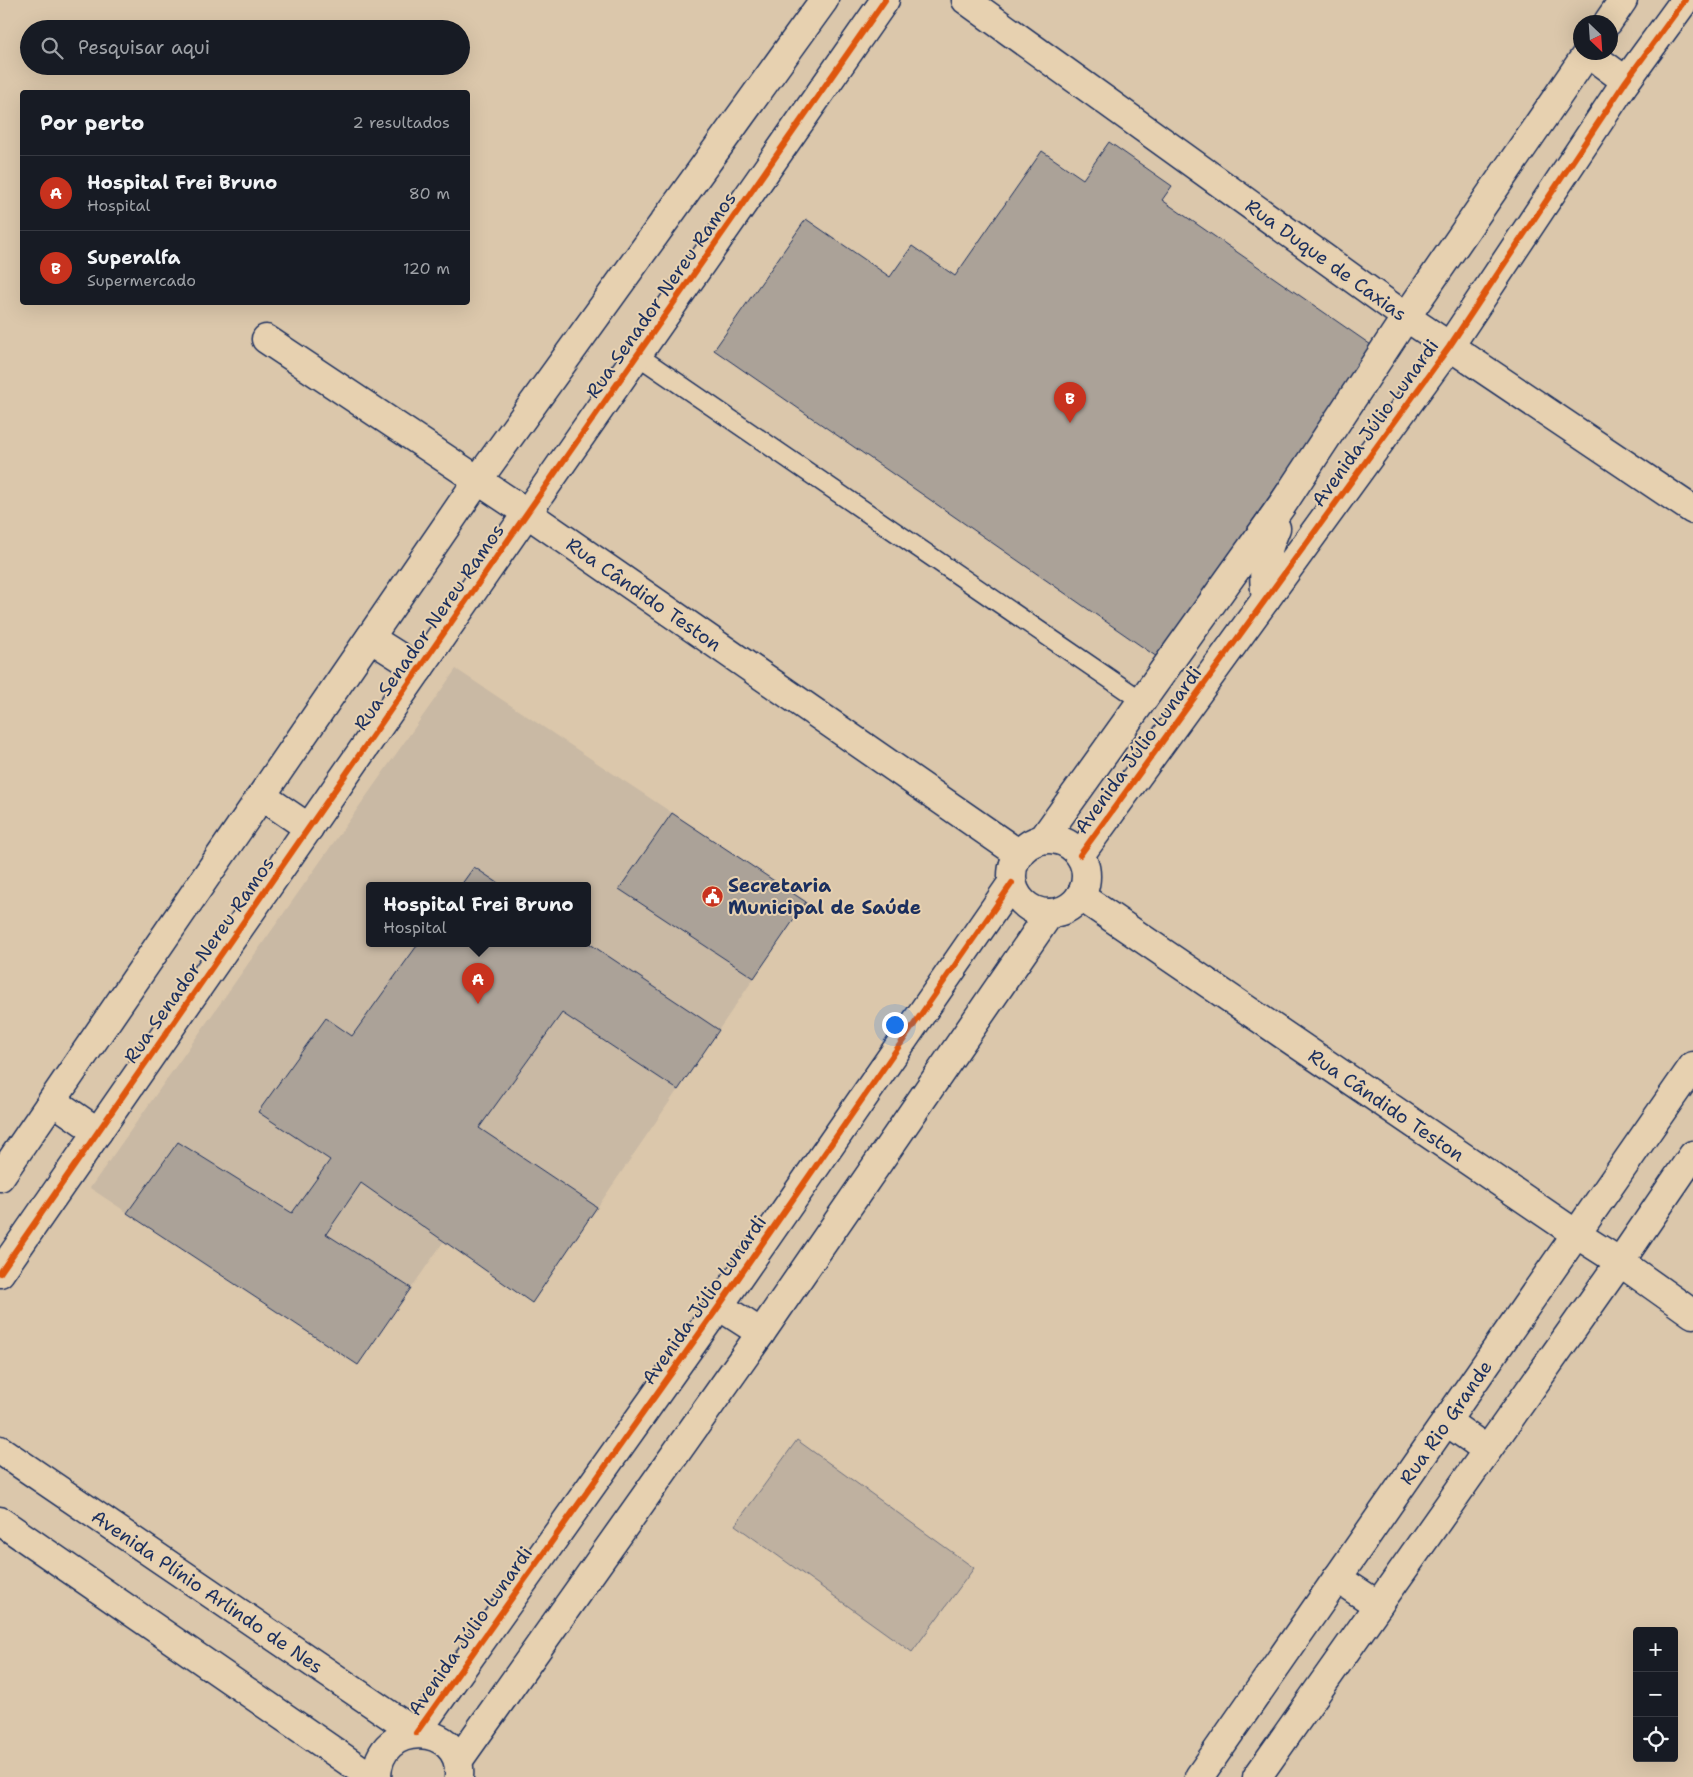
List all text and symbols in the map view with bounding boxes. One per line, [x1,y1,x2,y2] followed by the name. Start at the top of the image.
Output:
[1573,15,1618,60] north arrow
[20,20,470,75] search box
[38,34,66,62] icon: search
[78,35,210,60] text: Pesquisar aqui
[40,109,144,137] text: Por perto
[352,112,450,133] text: 2 resultados
[87,170,277,195] text: Hospital Frei Bruno
[50,183,62,204] text: A
[409,183,450,204] text: 80 m
[580,187,742,403] street label: Rua Senador Nereu Ramos
[1241,193,1412,326] street label: Rua Duque de Caxias
[87,195,150,216] text: Hospital
[87,245,181,270] text: Superalfa
[51,258,61,279] text: B
[403,258,450,279] text: 120 m
[87,270,196,291] text: Supermercado
[1306,334,1444,512] street label: Avenida Júlio Lunardi
[1054,382,1086,423] pin: B
[348,519,510,735] street label: Rua Senador Nereu Ramos
[561,532,726,657] street label: Rua Cândido Teston
[1069,661,1207,839] street label: Avenida Júlio Lunardi
[118,852,280,1068] street label: Rua Senador Nereu Ramos
[728,873,921,920] place label: Secretaria Municipal de Saúde
[366,882,591,947] popup
[700,884,724,908] public building icon: Secretaria Municipal de Saúde
[383,892,574,917] text: Hospital Frei Bruno
[383,917,447,938] text: Hospital
[462,963,494,1004] pin: A
[882,1012,908,1038] your location
[1304,1043,1469,1167] street label: Rua Cândido Teston
[636,1210,772,1390] street label: Avenida Júlio Lunardi
[1394,1355,1497,1489] street label: Rua Rio Grande
[87,1504,328,1679] street label: Avenida Plínio Arlindo de Nes
[402,1541,538,1721] street label: Avenida Júlio Lunardi
[1633,1627,1678,1762] map controls
[1633,1627,1678,1672] button: +
[1633,1672,1678,1717] button: −
[1633,1717,1678,1762] button: locate

